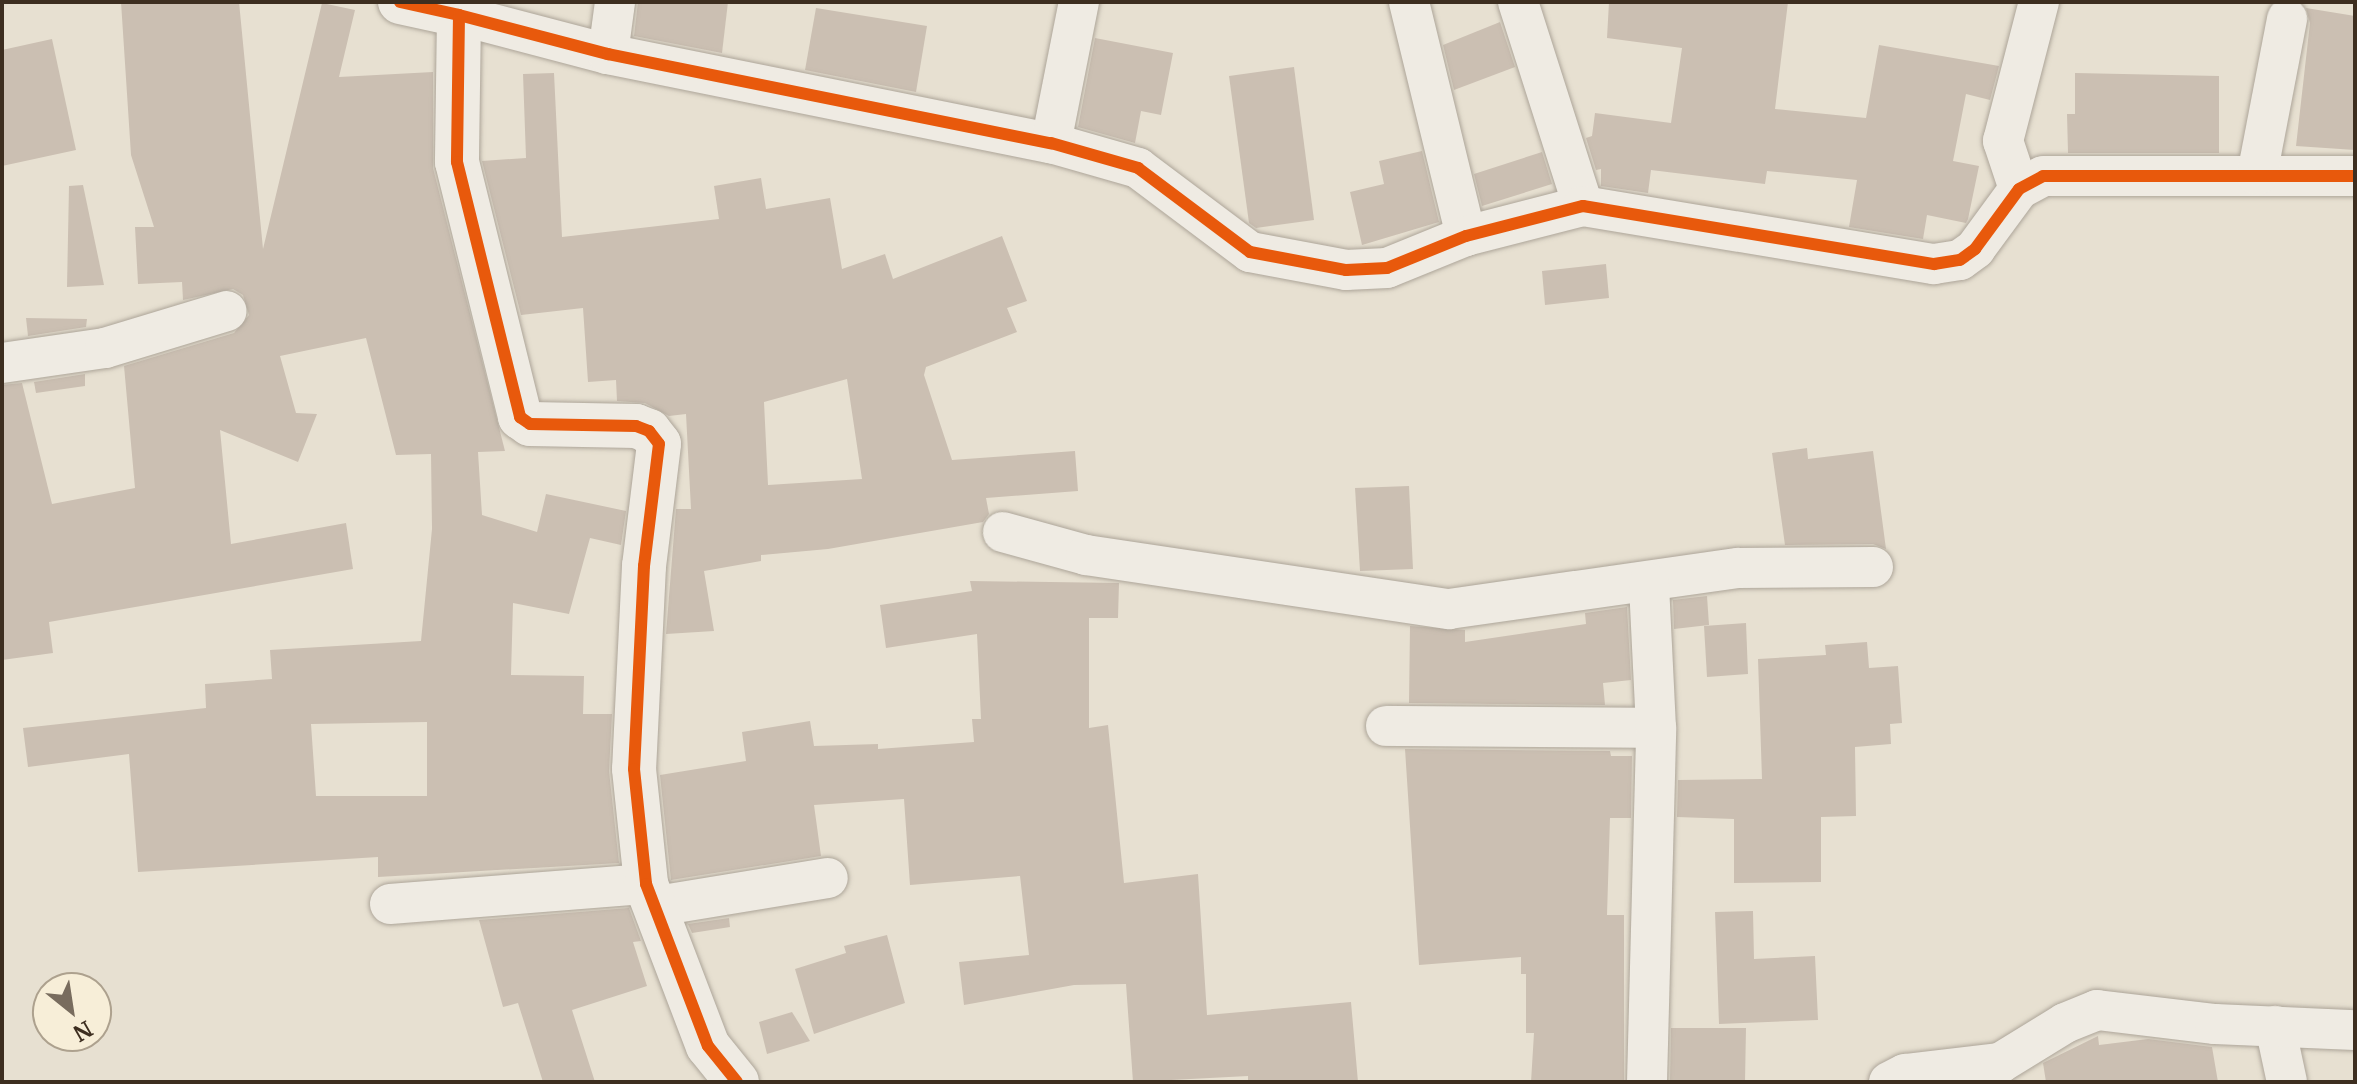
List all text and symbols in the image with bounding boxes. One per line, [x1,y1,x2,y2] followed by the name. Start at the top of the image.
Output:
[32,972,112,1052] north arrow
[68,1015,98,1048] text: N

